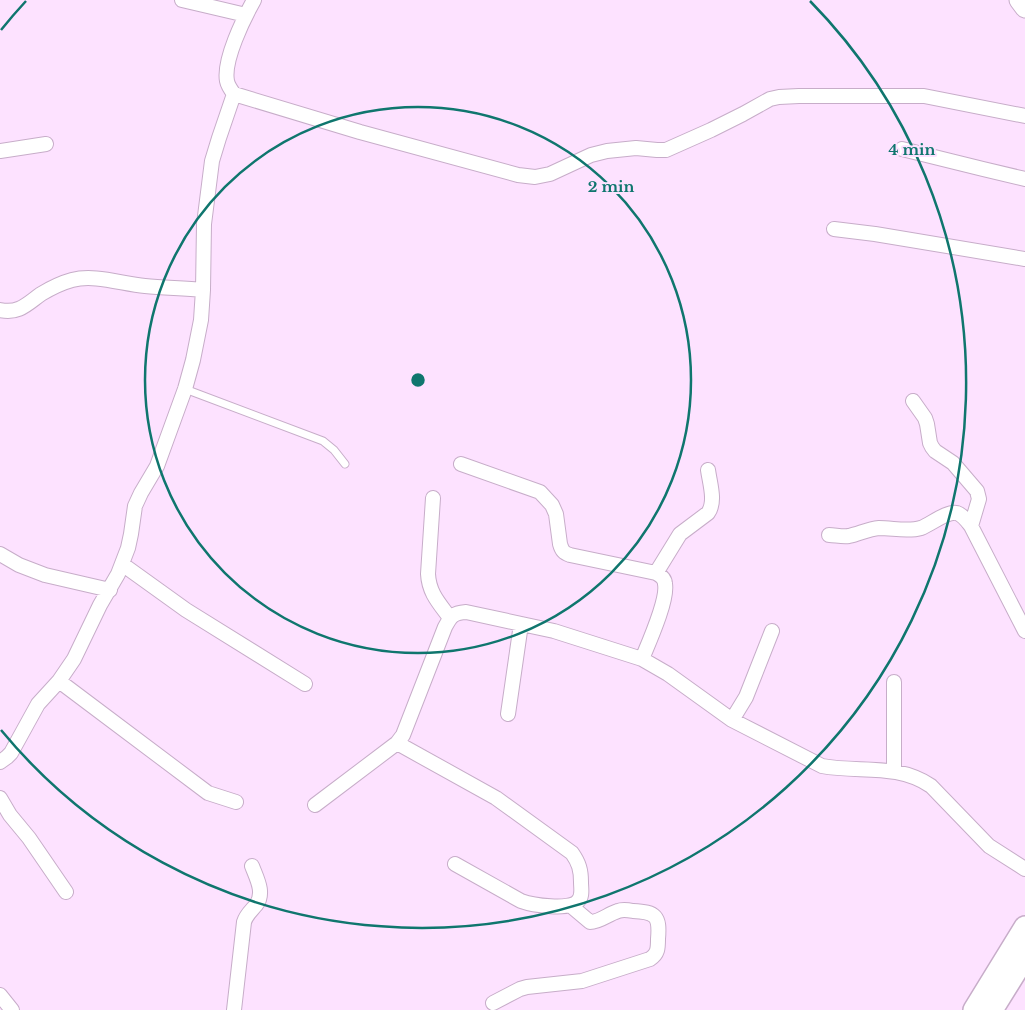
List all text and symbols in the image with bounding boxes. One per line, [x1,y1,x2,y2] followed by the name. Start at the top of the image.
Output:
[889,140,936,159] text: 4 min
[588,177,634,196] text: 2 min
[409,371,427,389] centre of rings

